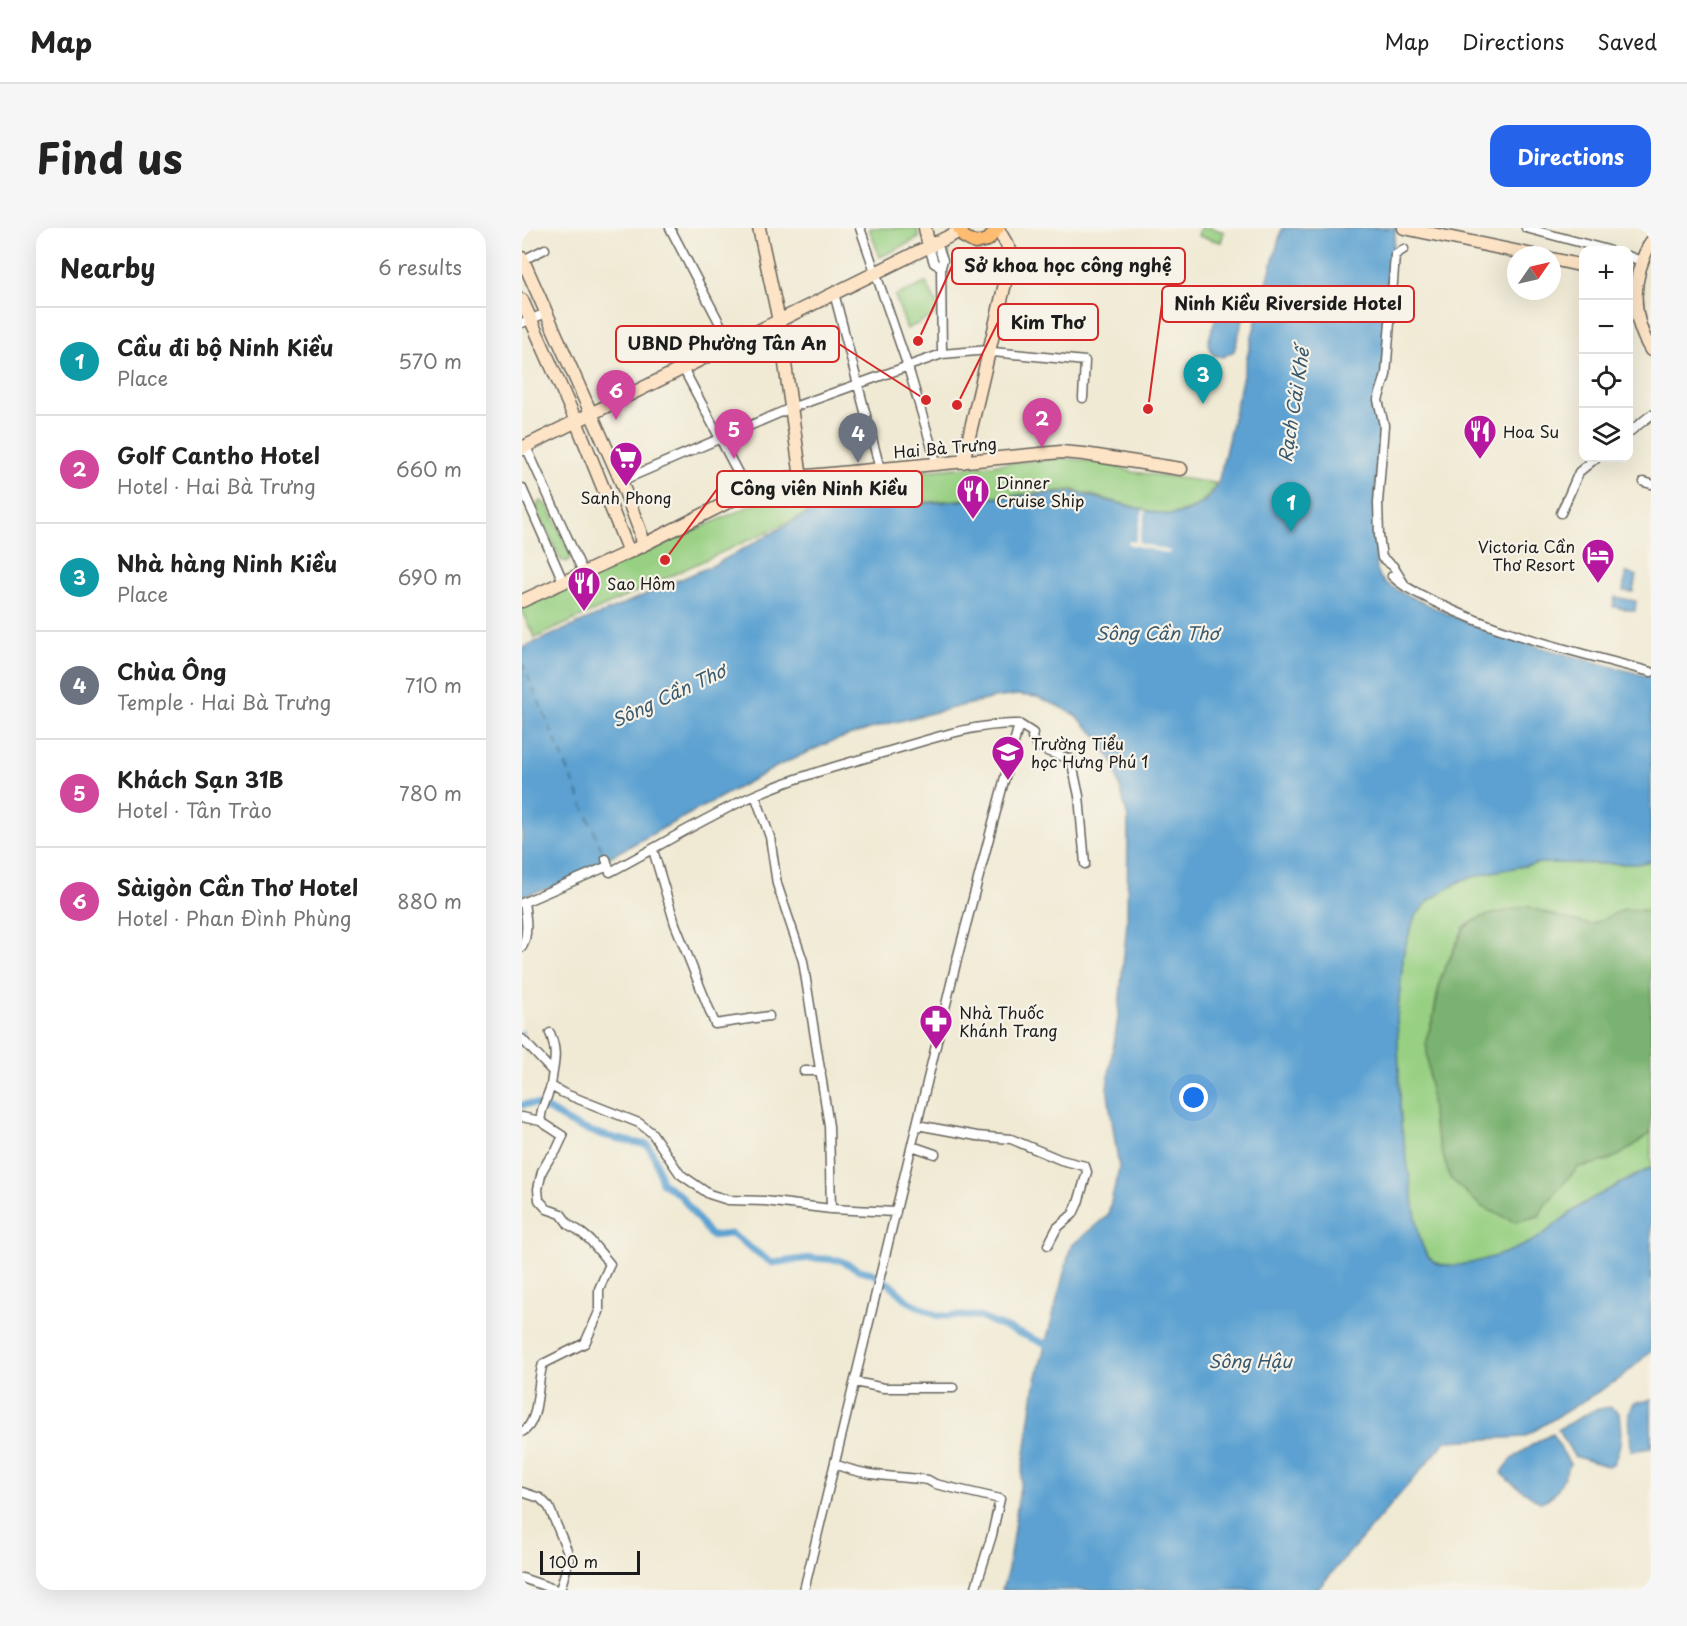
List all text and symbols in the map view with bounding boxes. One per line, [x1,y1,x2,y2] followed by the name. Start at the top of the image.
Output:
[30,20,92,63] text: Map
[1384,25,1429,57] text: Map
[1462,25,1564,57] text: Directions
[1597,25,1657,57] text: Saved
[36,125,183,188] text: Find us
[1490,125,1651,187] button: Directions
[1507,246,1561,300] north arrow
[1579,246,1633,462] map controls
[1579,246,1633,300] button: +
[60,248,155,287] text: Nearby
[952,248,1185,284] callout: Sở khoa học công nghệ
[964,251,1172,278] text: Sở khoa học công nghệ
[378,252,462,282] text: 6 results
[1162,286,1414,322] callout: Ninh Kiều Riverside Hotel
[1174,289,1402,316] text: Ninh Kiều Riverside Hotel
[1579,300,1633,354] button: −
[998,304,1098,340] callout: Kim Thơ
[1011,308,1087,335] text: Kim Thơ
[616,326,839,362] callout: UBND Phường Tân An
[627,329,827,356] text: UBND Phường Tân An
[117,330,334,363] text: Cầu đi bộ Ninh Kiều
[1271,341,1316,464] water label: Rạch Cái Khế
[75,346,84,376] text: 1
[398,346,462,376] text: 570 m
[1184,354,1222,404] pin: 3
[1579,354,1633,408] button: locate
[117,363,168,393] text: Place
[596,370,635,420] pin: 6
[1022,398,1062,448] pin: 2
[1579,408,1633,462] button: layers
[714,410,754,459] pin: 5
[1462,413,1498,460] restaurant icon: Hoa Su
[838,414,878,463] pin: 4
[1503,419,1559,443] place label: Hoa Su
[892,431,998,463] street label: Hai Bà Trưng
[117,438,320,471] text: Golf Cantho Hotel
[608,440,644,487] supermarket icon: Sanh Phong
[72,454,87,484] text: 2
[396,454,462,484] text: 660 m
[996,470,1084,512] place label: Dinner Cruise Ship
[117,471,316,501] text: Hotel · Hai Bà Trưng
[717,471,922,507] callout: Công viên Ninh Kiều
[955,473,991,520] restaurant icon: Dinner Cruise Ship
[730,474,908,501] text: Công viên Ninh Kiều
[1272,482,1310,532] pin: 1
[580,485,672,509] place label: Sanh Phong
[1478,534,1575,576] place label: Victoria Cần Thơ Resort
[1580,537,1616,584] hotel icon: Victoria Cần Thơ Resort
[117,546,337,579] text: Nhà hàng Ninh Kiều
[73,562,86,592] text: 3
[398,562,462,592] text: 690 m
[566,565,602,612] restaurant icon: Sao Hôm
[607,571,676,595] place label: Sao Hôm
[117,579,168,609] text: Place
[1096,619,1221,646] water label: Sông Cần Thơ
[117,654,227,687] text: Chùa Ông
[607,656,732,733] water label: Sông Cần Thơ
[73,670,86,700] text: 4
[405,670,462,700] text: 710 m
[117,687,331,717] text: Temple · Hai Bà Trưng
[1031,731,1148,773] place label: Trường Tiểu học Hưng Phú 1
[990,734,1026,781] school or university icon: Trường Tiểu học Hưng Phú 1
[117,762,284,795] text: Khách Sạn 31B
[73,778,86,808] text: 5
[399,778,462,808] text: 780 m
[117,795,272,825] text: Hotel · Tân Trào
[117,870,358,903] text: Sàigòn Cần Thơ Hotel
[72,886,87,916] text: 6
[397,886,462,916] text: 880 m
[117,903,352,933] text: Hotel · Phan Đình Phùng
[959,1000,1058,1042] place label: Nhà Thuốc Khánh Trang
[918,1003,954,1050] pharmacy icon: Nhà Thuốc Khánh Trang
[1179,1083,1208,1112] your location
[1208,1347,1293,1374] water label: Sông Hậu
[540,1548,640,1576] scale bar
[549,1549,598,1573] text: 100 m

